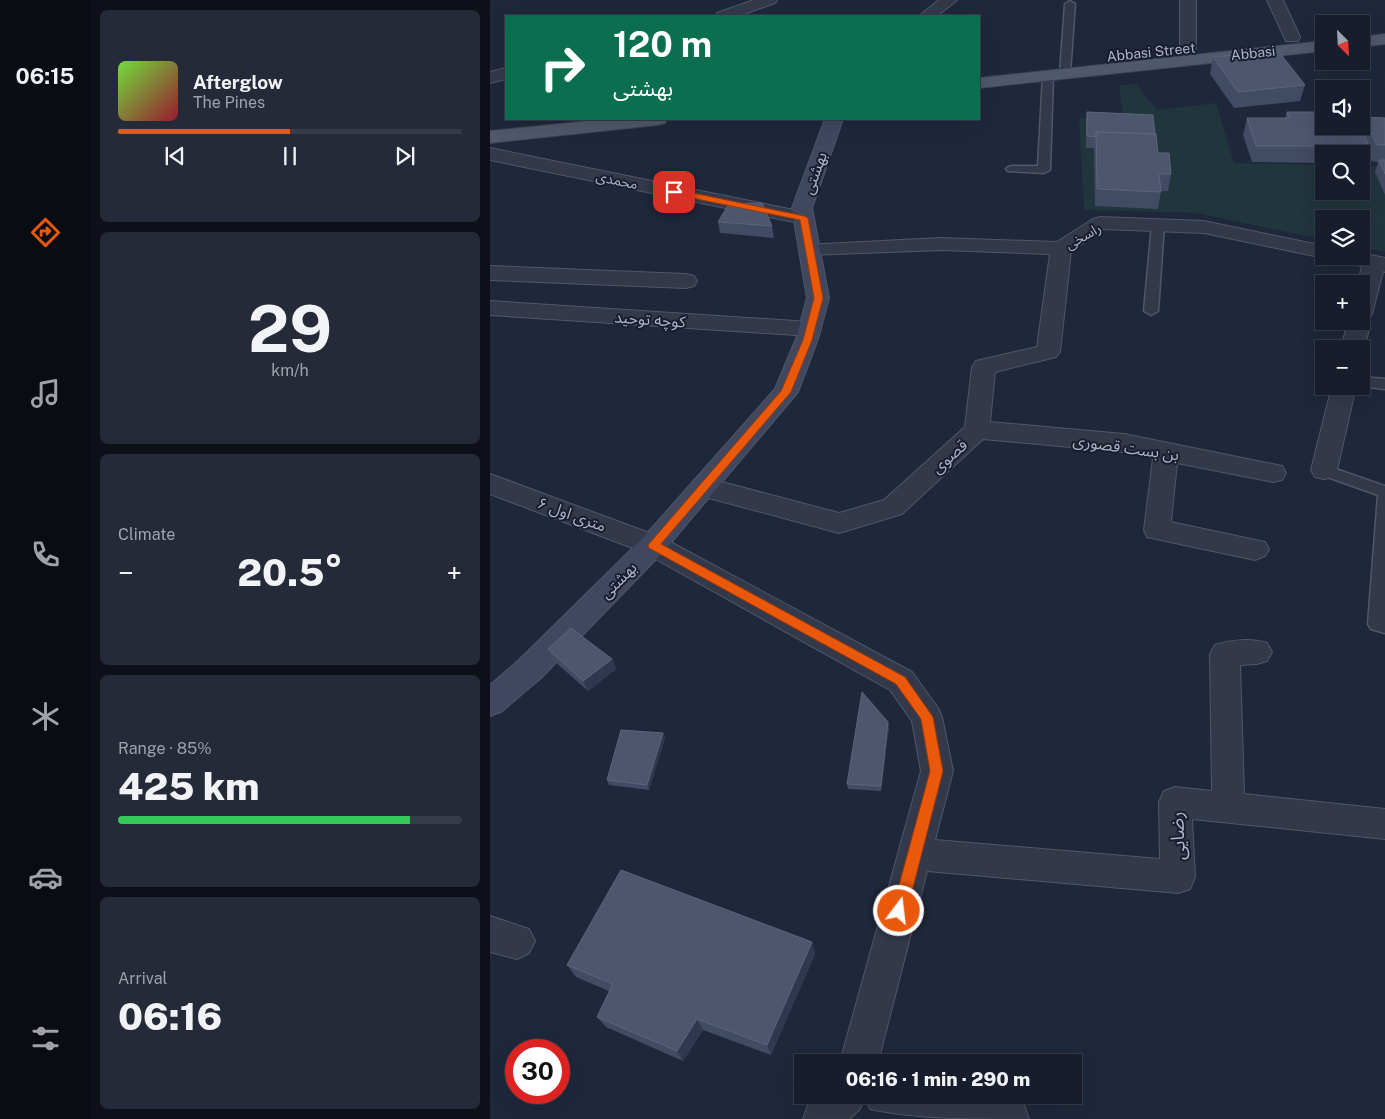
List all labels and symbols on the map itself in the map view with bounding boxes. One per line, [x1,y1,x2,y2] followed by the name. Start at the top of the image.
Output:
[1315,15,1370,70] north arrow
[1106,39,1196,65] street label: Abbasi Street
[1230,43,1276,63] street label: Abbasi
[798,149,831,197] street label: بهشتی
[594,168,639,193] street label: محمدی
[653,171,695,213] pin
[1062,220,1104,253] street label: راسخی
[614,308,687,333] street label: کوچه توحید
[1072,431,1180,464] street label: بن بست قصوری
[927,435,971,478] street label: قصوی
[534,493,609,537] street label: ۶ متری اول
[596,558,641,603] street label: بهشتی
[1165,811,1190,861] street label: رضایی
[872,884,924,936] position arrow
[505,1039,570,1104] speed limit sign: 30

